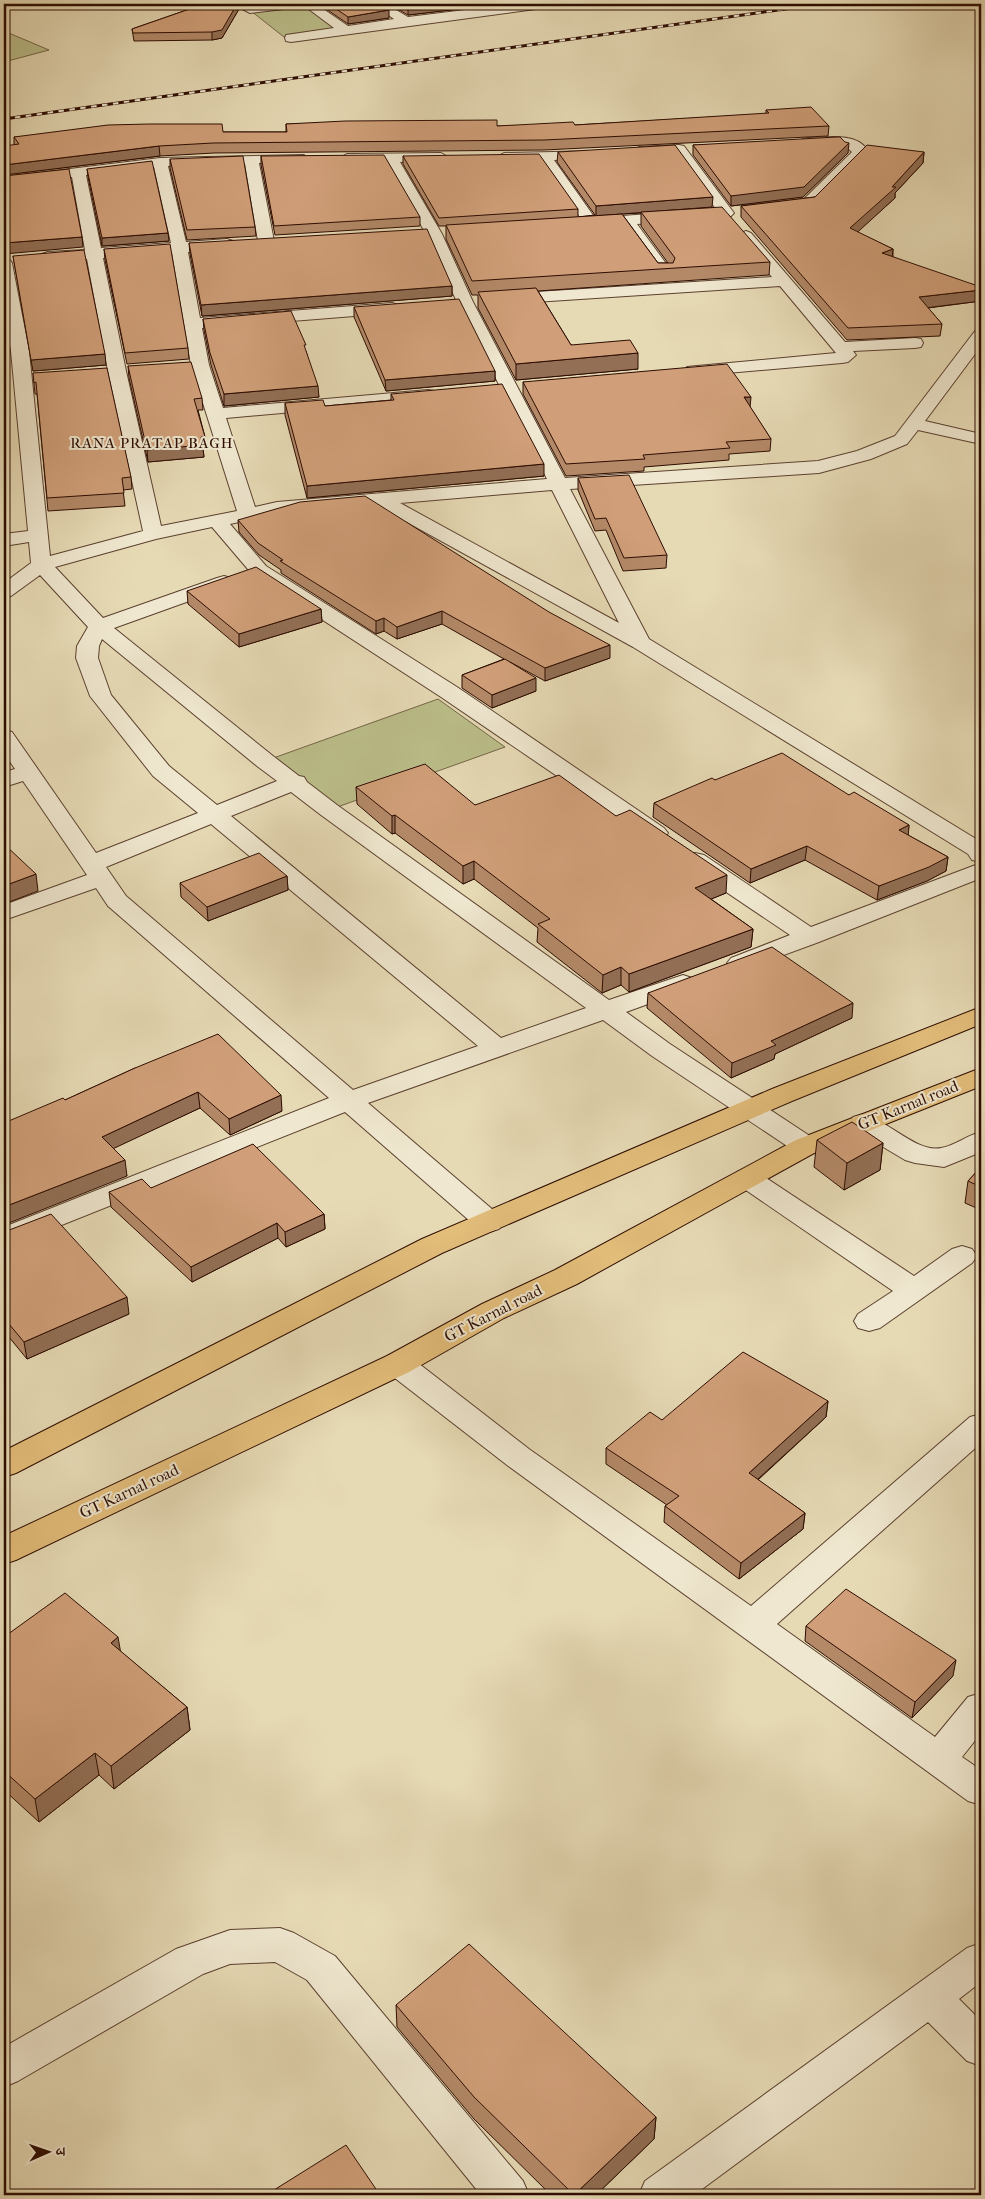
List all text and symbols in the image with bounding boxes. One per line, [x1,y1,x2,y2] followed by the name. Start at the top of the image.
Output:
[70,434,234,452] district label: RANA PRATAP BAGH
[855,1076,961,1134] street label: GT Karnal road
[441,1280,545,1346] street label: GT Karnal road
[76,1460,182,1522] street label: GT Karnal road
[22,2126,72,2176] north arrow
[52,2147,69,2156] text: उ

